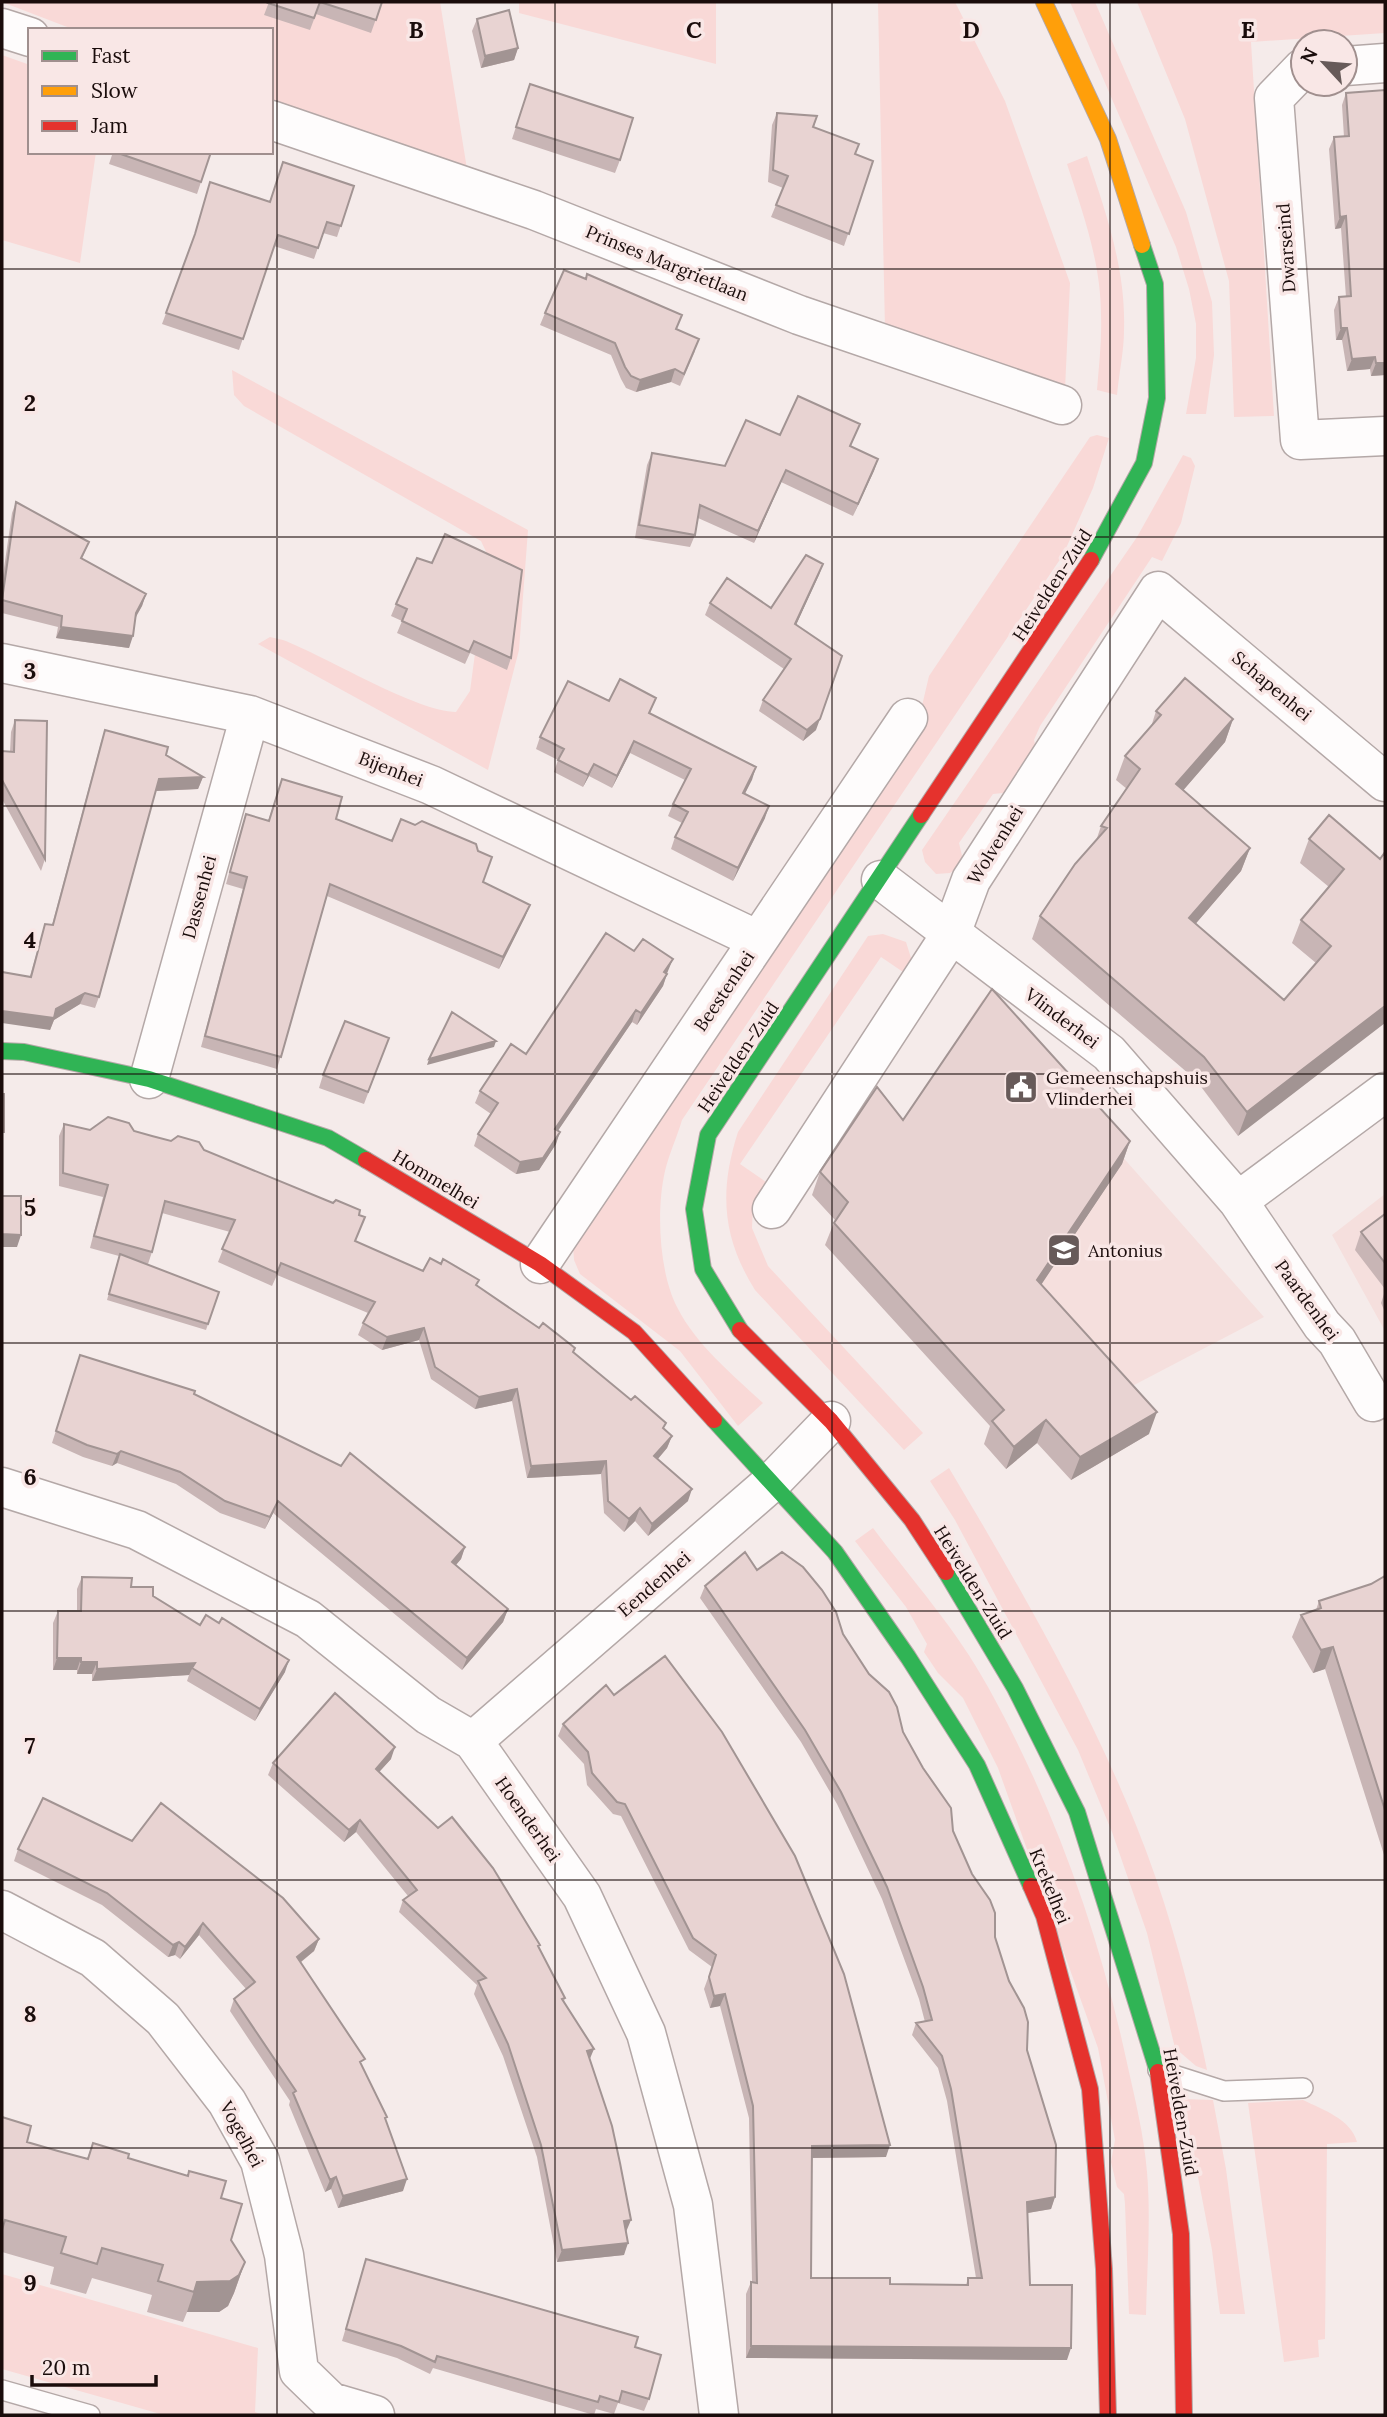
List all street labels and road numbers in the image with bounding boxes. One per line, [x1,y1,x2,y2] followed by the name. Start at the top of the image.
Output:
[1271,202,1301,293] street label: Dwarseind
[582,220,752,306] street label: Prinses Margrietlaan
[1007,524,1097,645] street label: Heivelden-Zuid
[1227,646,1317,726] street label: Schapenhei
[356,746,426,792] street label: Bijenhei
[962,802,1028,888] street label: Wolvenhei
[177,853,221,941] street label: Dassenhei
[689,946,759,1036] street label: Beestenhei
[1020,982,1104,1053] street label: Vlinderhei
[692,997,784,1117] street label: Heivelden-Zuid
[389,1144,483,1214] street label: Hommelhei
[1270,1255,1344,1345] street label: Paardenhei
[929,1521,1017,1643] street label: Heivelden-Zuid
[613,1546,695,1622] street label: Eendenhei
[490,1772,566,1866] street label: Hoenderhei
[1024,1845,1076,1927] street label: Krekelhei
[1158,2046,1204,2178] street label: Heivelden-Zuid
[215,2096,269,2171] street label: Vogelhei

